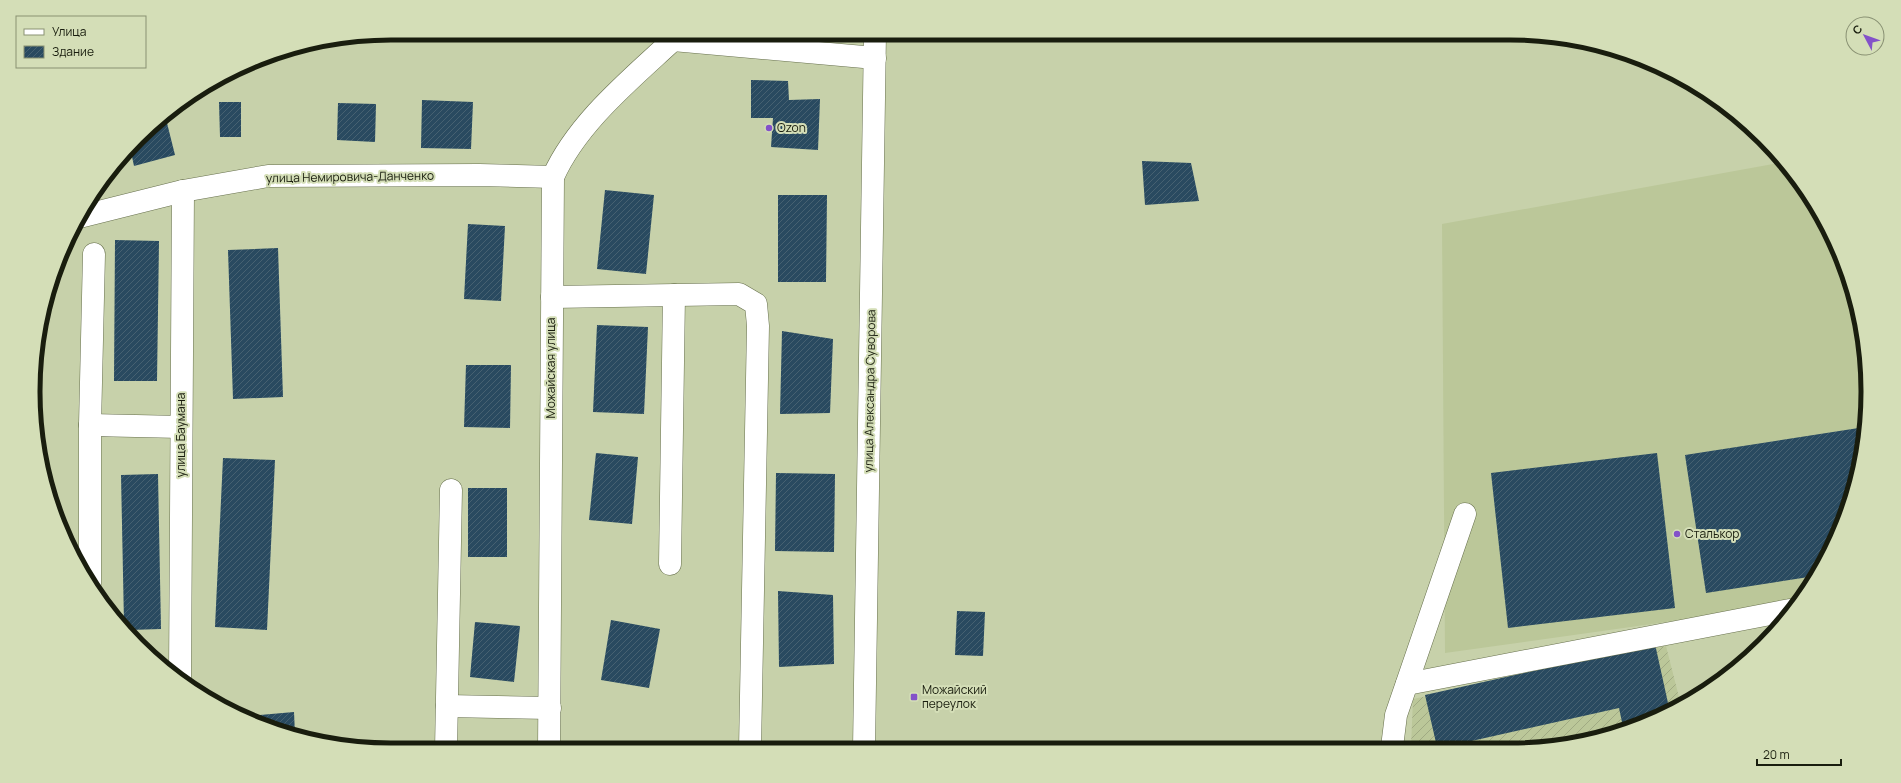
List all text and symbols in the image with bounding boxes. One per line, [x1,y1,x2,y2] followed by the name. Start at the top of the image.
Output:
[16,16,146,68] legend
[1845,16,1885,56] north arrow
[1849,21,1865,37] text: С
[52,23,86,40] text: Улица
[52,43,94,60] text: Здание
[777,119,806,136] place label: Ozon
[764,123,774,133] marker: Ozon
[266,167,434,186] street label: улица Немировича-Данченко
[860,309,879,473] street label: улица Александра Суворова
[542,318,559,418] street label: Можайская улица
[172,393,189,477] street label: улица Баумана
[1685,525,1739,542] place label: Сталькор
[1672,529,1682,539] marker: Сталькор
[922,681,987,712] place label: Можайский переулок
[909,692,919,702] marker: Можайский переулок
[1757,741,1841,767] scale bar
[1763,746,1790,763] text: 20 m

